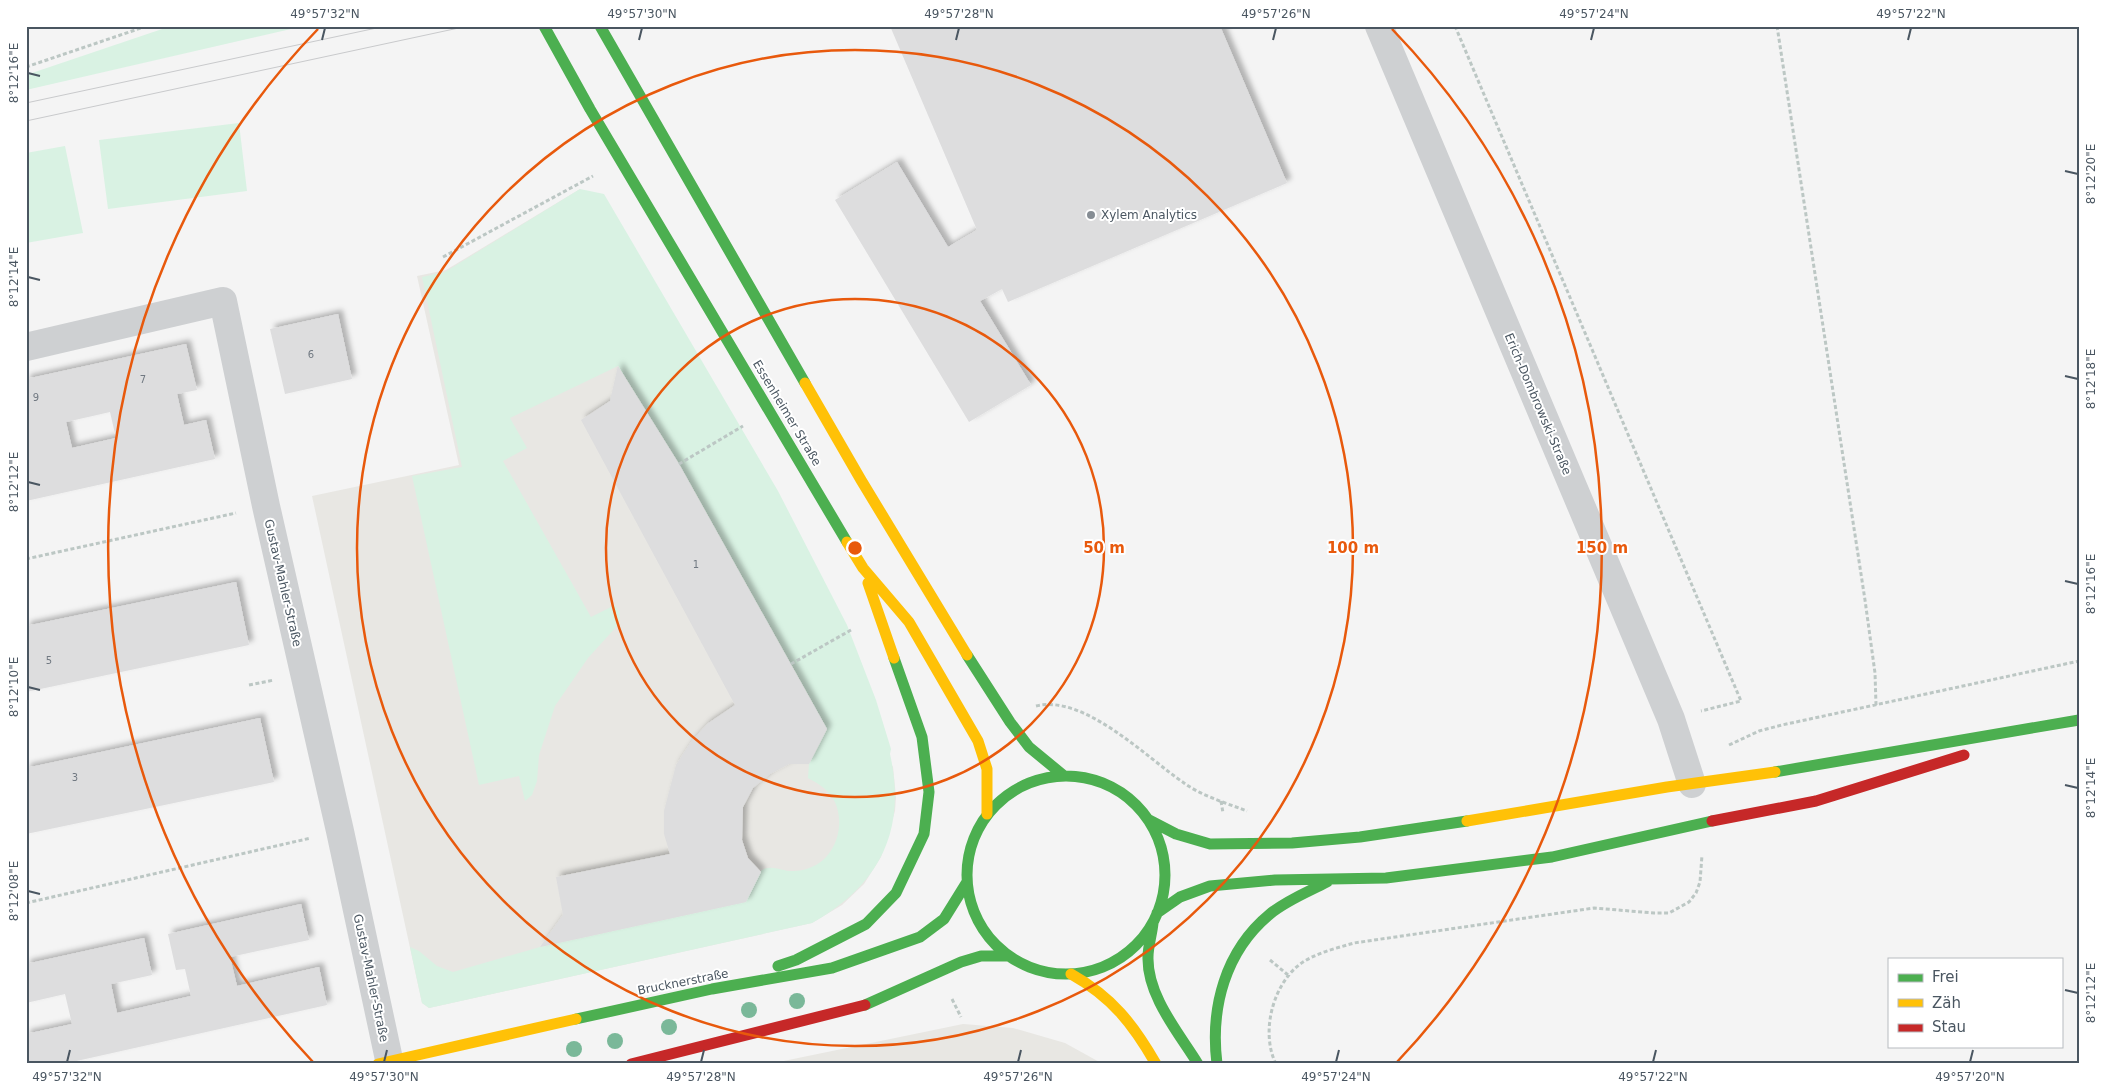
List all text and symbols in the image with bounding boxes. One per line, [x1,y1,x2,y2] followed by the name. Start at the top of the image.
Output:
[290,7,360,21] text: 49°57'32"N
[607,7,677,21] text: 49°57'30"N
[924,7,994,21] text: 49°57'28"N
[1241,7,1311,21] text: 49°57'26"N
[1559,7,1629,21] text: 49°57'24"N
[1876,7,1946,21] text: 49°57'22"N
[7,43,21,103] text: 8°12'16"E
[2084,144,2098,204] text: 8°12'20"E
[1101,208,1197,222] place label: Xylem Analytics
[1085,209,1097,221] marker: Xylem Analytics
[7,247,21,307] text: 8°12'14"E
[1502,331,1574,477] street label: Erich-Dombrowski-Straße
[308,349,314,360] house number: 6
[2084,349,2098,409] text: 8°12'18"E
[750,358,824,468] street label: Essenheimer Straße
[140,374,146,385] house number: 7
[33,392,39,403] house number: 9
[7,452,21,512] text: 8°12'12"E
[262,518,304,648] street label: Gustav-Mahler-Straße
[846,539,864,557] centre of rings
[1083,539,1125,557] text: 50 m
[1327,539,1379,557] text: 100 m
[1576,539,1628,557] text: 150 m
[2084,554,2098,614] text: 8°12'16"E
[693,559,699,570] house number: 1
[46,655,52,666] house number: 5
[7,657,21,717] text: 8°12'10"E
[2084,758,2098,818] text: 8°12'14"E
[72,772,78,783] house number: 3
[7,861,21,921] text: 8°12'08"E
[351,913,391,1043] street label: Gustav-Mahler-Straße
[1888,958,2062,1048] legend
[2084,963,2098,1023] text: 8°12'12"E
[636,966,730,998] street label: Brucknerstraße
[1932,968,1959,986] text: Frei
[1932,994,1961,1012] text: Zäh
[1932,1018,1966,1036] text: Stau
[32,1070,102,1084] text: 49°57'32"N
[349,1070,419,1084] text: 49°57'30"N
[666,1070,736,1084] text: 49°57'28"N
[983,1070,1053,1084] text: 49°57'26"N
[1301,1070,1371,1084] text: 49°57'24"N
[1618,1070,1688,1084] text: 49°57'22"N
[1935,1070,2005,1084] text: 49°57'20"N

